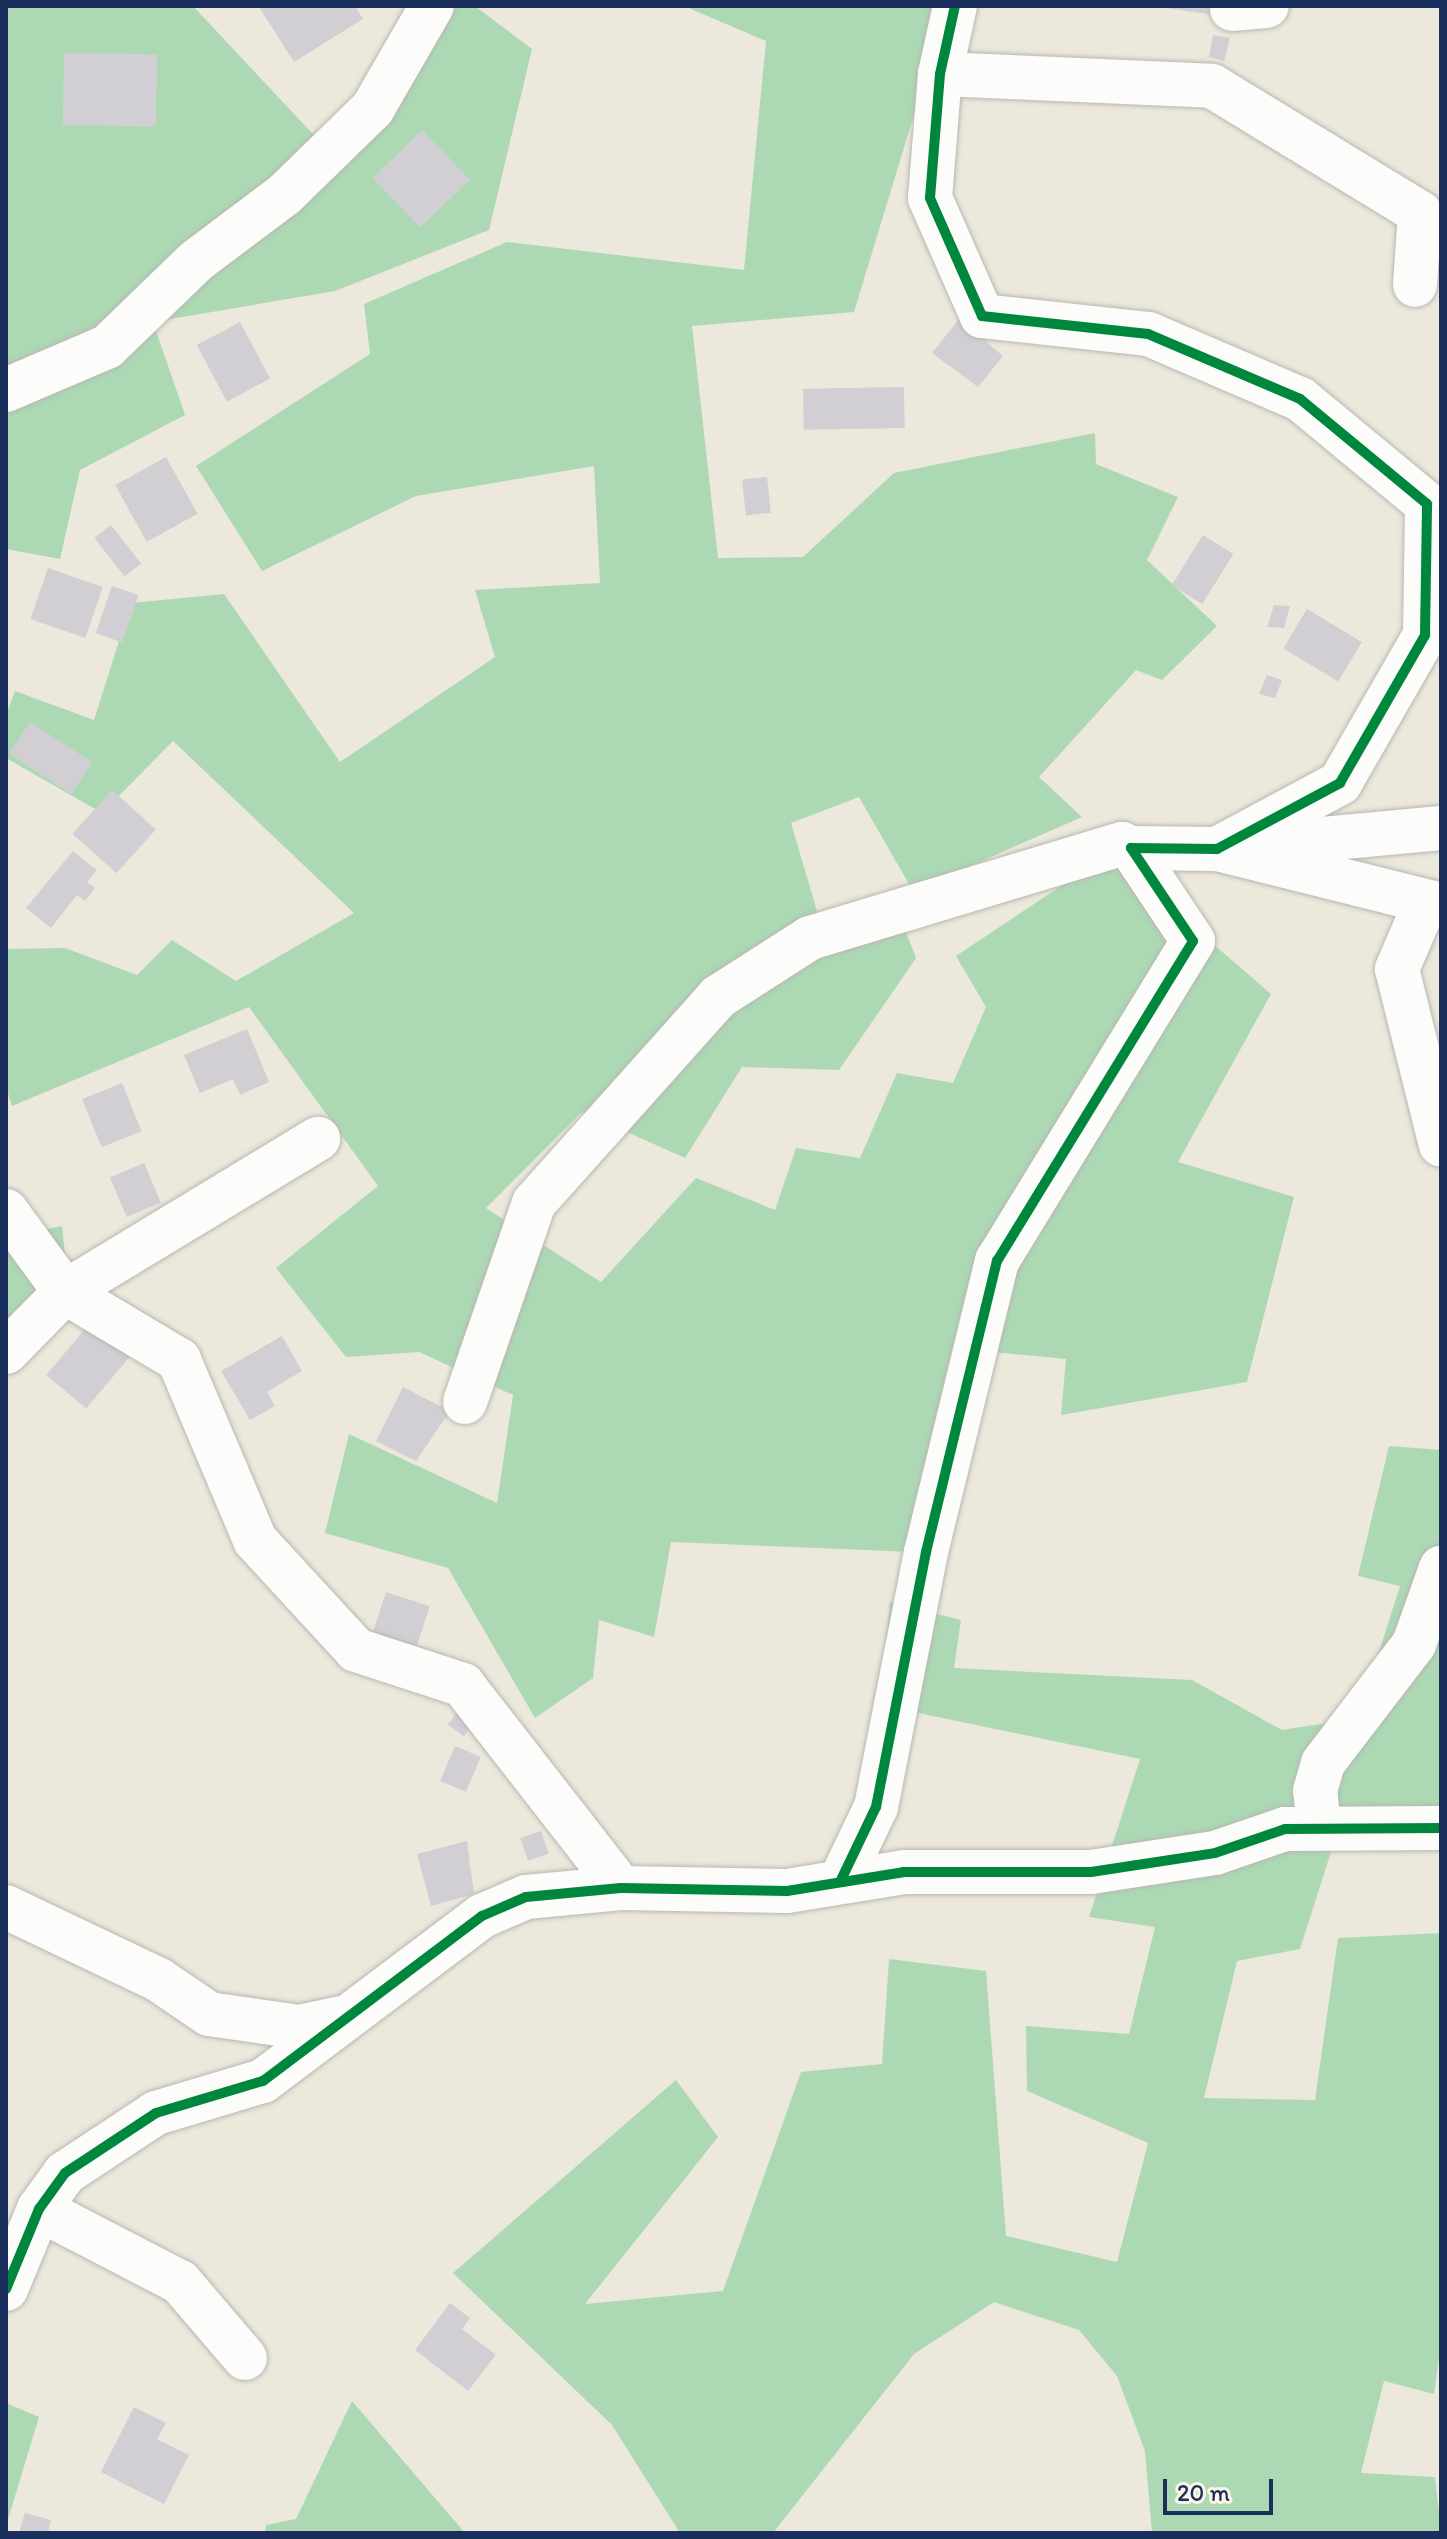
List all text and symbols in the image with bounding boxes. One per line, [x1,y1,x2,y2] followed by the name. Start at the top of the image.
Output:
[1167,2463,1277,2513] scale bar
[1177,2478,1230,2507] text: 20 m

